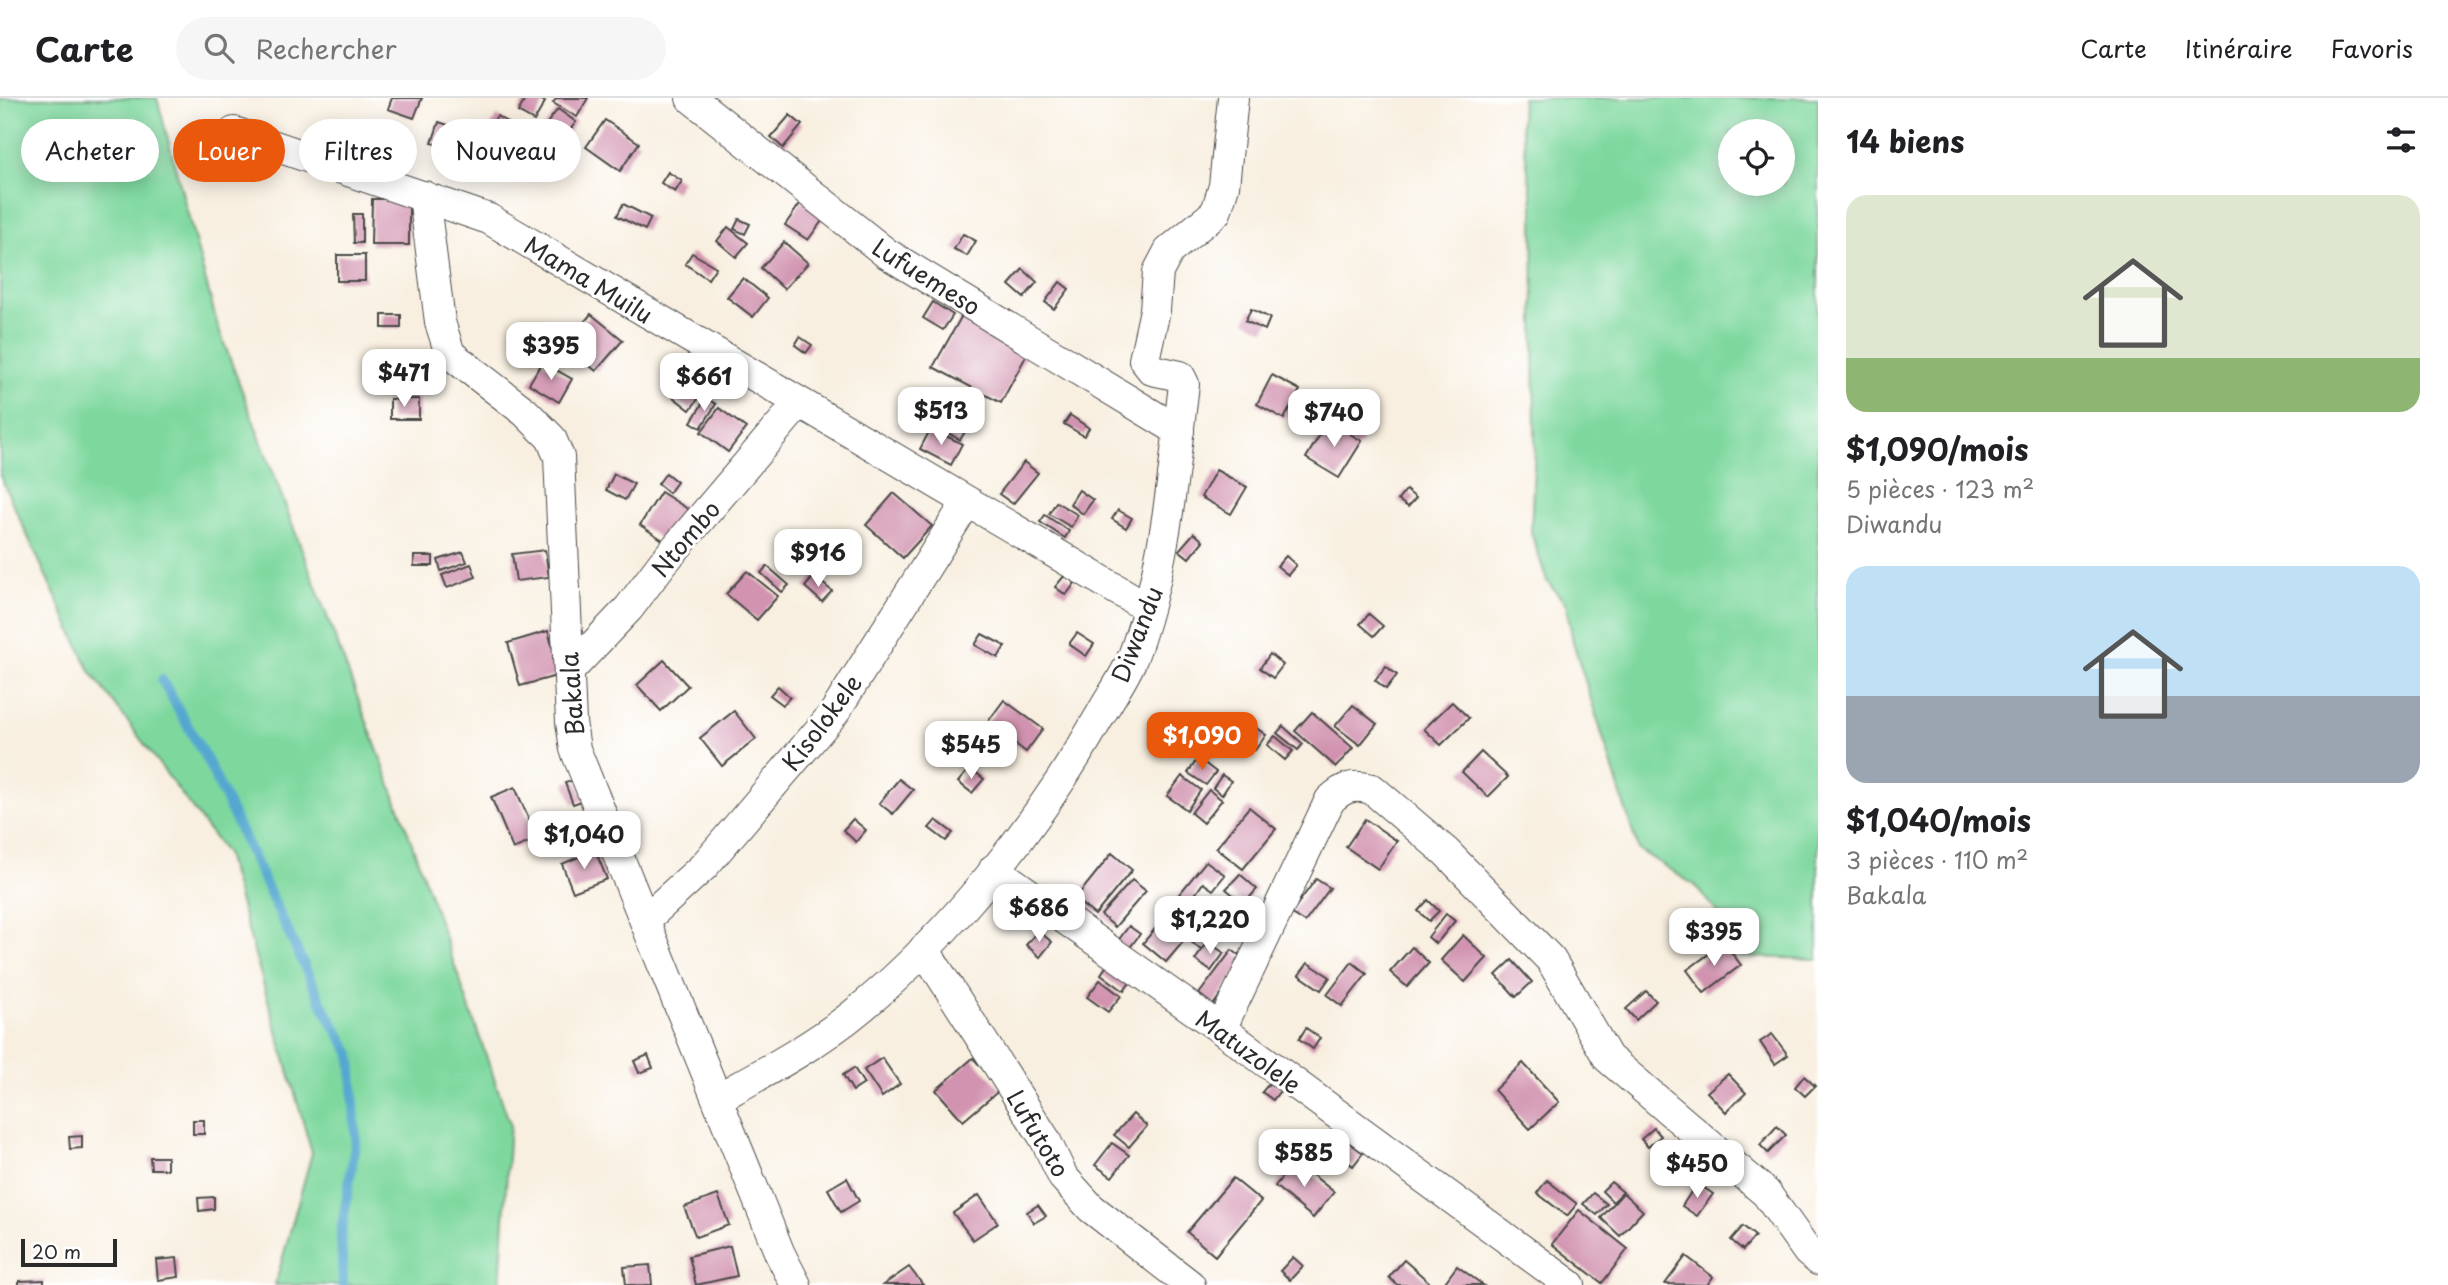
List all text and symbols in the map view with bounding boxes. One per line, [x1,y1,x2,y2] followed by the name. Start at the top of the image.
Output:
[176,17,666,80] search box
[35,23,134,73] text: Carte
[200,29,238,67] icon: search
[256,29,397,68] text: Rechercher
[2080,30,2147,66] text: Carte
[2185,30,2293,66] text: Itinéraire
[2331,30,2413,66] text: Favoris
[1846,118,1965,163] text: 14 biens
[21,119,159,182] chip: Acheter
[173,119,285,182] chip: Louer
[299,119,417,182] chip: Filtres
[431,119,581,182] chip: Nouveau
[1718,119,1795,196] map controls
[1718,119,1795,196] button: locate
[2382,121,2420,159] icon: filters
[518,226,660,332] street label: Mama Muilu
[866,228,988,324] street label: Lufuemeso
[2070,240,2196,366] icon: home
[510,322,592,382] pin: $395
[522,327,580,362] text: $395
[363,350,445,409] pin: $471
[378,354,430,389] text: $471
[663,354,745,413] pin: $661
[676,358,732,393] text: $661
[900,388,982,447] pin: $513
[1293,390,1375,449] pin: $740
[914,392,968,427] text: $513
[1304,394,1364,429] text: $740
[1846,426,2029,471] text: $1,090/mois
[1846,471,2034,506] text: 5 pièces · 123 m²
[642,492,728,584] street label: Ntombo
[1846,506,1942,541] text: Diwandu
[777,530,859,589] pin: $916
[790,534,846,569] text: $916
[1101,581,1171,687] street label: Diwandu
[2070,611,2196,737] icon: home
[550,651,592,737] street label: Bakala
[772,666,870,778] street label: Kisolokele
[1145,712,1259,772] pin: $1,090
[1163,717,1241,752] text: $1,090
[930,722,1012,781] pin: $545
[941,726,1001,761] text: $545
[1846,797,2031,842] text: $1,040/mois
[527,812,641,871] pin: $1,040
[544,816,624,851] text: $1,040
[1846,842,2028,877] text: 3 pièces · 110 m²
[1846,877,1926,912] text: Bakala
[998,884,1080,944] pin: $686
[1009,889,1069,924] text: $686
[1153,896,1267,956] pin: $1,220
[1170,901,1250,936] text: $1,220
[1673,908,1755,968] pin: $395
[1685,913,1743,948] text: $395
[1189,1000,1309,1102] street label: Matuzolele
[999,1082,1079,1184] street label: Lufutoto
[1263,1130,1345,1189] pin: $585
[1275,1134,1333,1169] text: $585
[1656,1140,1738,1200] pin: $450
[1666,1145,1728,1180] text: $450
[21,1236,117,1268] scale bar
[32,1237,81,1265] text: 20 m

